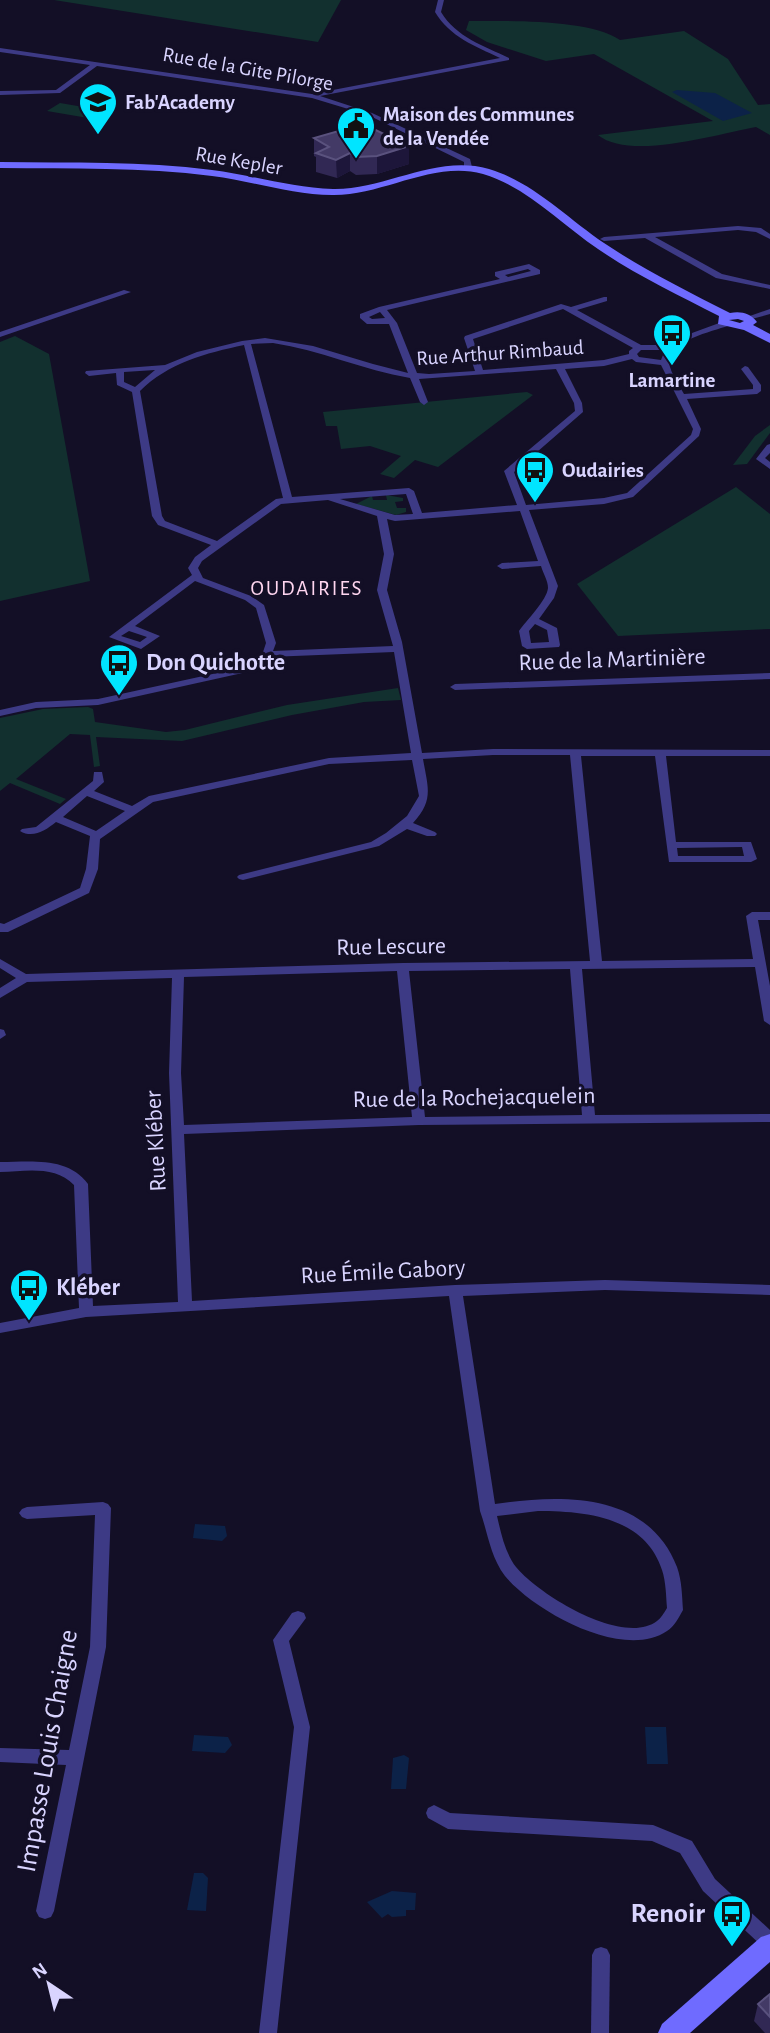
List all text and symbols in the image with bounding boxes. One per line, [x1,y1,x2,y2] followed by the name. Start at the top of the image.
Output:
[161,44,335,94] street label: Rue de la Gite Pilorge
[77,81,119,136] school or university icon: Fab'Academy
[125,92,235,113] place label: Fab'Academy
[383,104,574,149] place label: Maison des Communes de la Vendée
[335,105,377,160] public building icon: Maison des Communes de la Vendée
[194,143,284,179] street label: Rue Kepler
[651,312,693,367] bus stop icon: Lamartine
[416,337,585,369] street label: Rue Arthur Rimbaud
[629,370,716,391] place label: Lamartine
[514,449,556,504] bus stop icon: Oudairies
[562,460,644,481] place label: Oudairies
[251,578,363,599] district label: OUDAIRIES
[98,642,140,697] bus stop icon: Don Quichotte
[518,645,706,675] street label: Rue de la Martinière
[146,651,285,675] place label: Don Quichotte
[336,934,446,960] street label: Rue Lescure
[352,1084,596,1112] street label: Rue de la Rochejacquelein
[141,1090,171,1192] street label: Rue Kléber
[300,1254,466,1288] street label: Rue Émile Gabory
[8,1267,50,1322] bus stop icon: Kléber
[56,1276,120,1300] place label: Kléber
[13,1627,83,1875] street label: Impasse Louis Chaigne
[711,1893,753,1948] bus stop icon: Renoir
[630,1900,705,1928] place label: Renoir
[14,1949,84,2019] north arrow
[29,1960,51,1983] text: N

